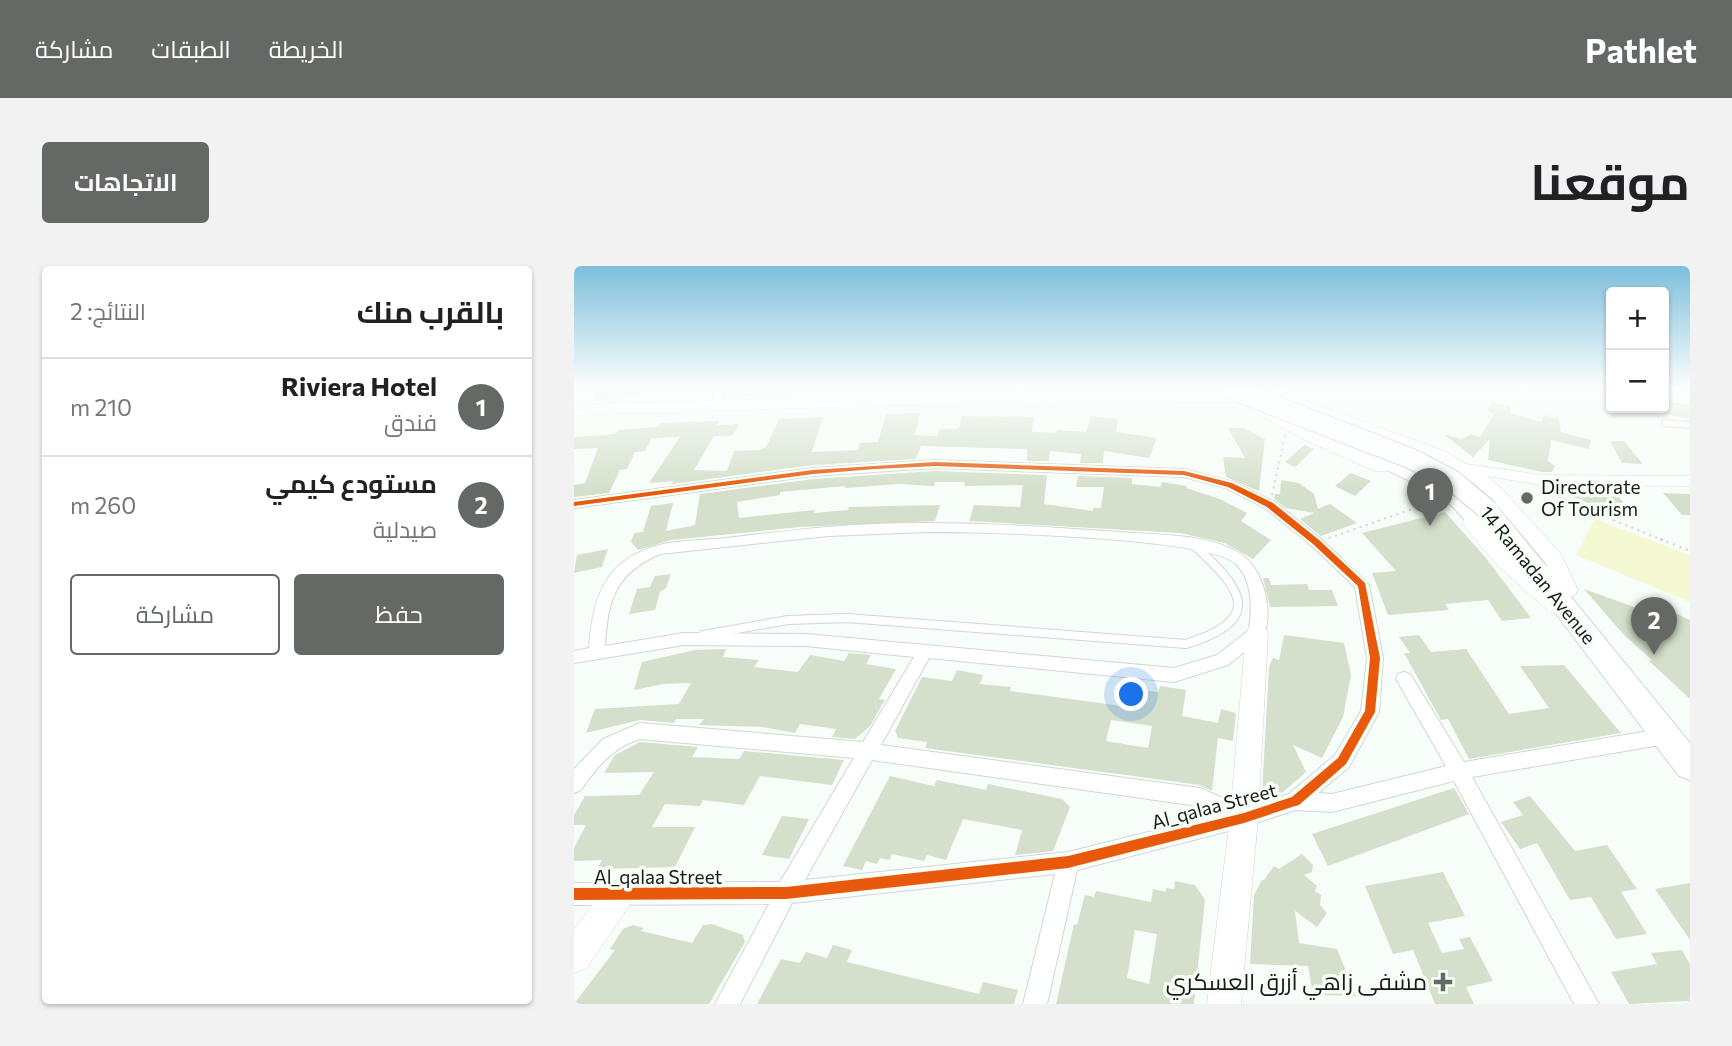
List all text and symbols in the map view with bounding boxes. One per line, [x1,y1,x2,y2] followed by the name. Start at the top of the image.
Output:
[1585,29,1697,70] text: Pathlet
[35,34,113,63] text: مشاركة
[151,34,231,63] text: الطبقات
[269,34,344,63] text: الخريطة
[42,142,209,223] button: الاتجاهات
[1530,150,1690,210] text: موقعنا
[1606,287,1669,413] map controls
[1606,287,1669,350] button: +
[357,292,504,329] text: بالقرب منك
[70,297,146,325] text: النتائج: 2
[1606,350,1669,413] button: −
[281,370,437,401] text: Riviera Hotel
[70,393,132,421] text: 210 m
[476,393,486,421] text: 1
[384,408,437,436] text: فندق
[265,467,437,498] text: مستودع كيمي
[1407,468,1453,526] pin: 1
[1541,475,1641,520] place label: Directorate Of Tourism
[1519,490,1535,506] marker: Directorate Of Tourism
[70,491,136,519] text: 260 m
[474,491,488,519] text: 2
[1476,501,1601,648] street label: 14 Ramadan Avenue
[373,515,437,543] text: صيدلية
[70,574,280,655] button: مشاركة
[294,574,504,655] button: حفظ
[1631,597,1677,655] pin: 2
[1114,677,1148,711] your location
[1149,778,1279,833] street label: Al_qalaa Street
[594,865,723,888] street label: Al_qalaa Street
[1166,967,1427,1000] place label: مشفى زاهي أزرق العسكري
[1433,972,1453,992] marker: مشفى زاهي أزرق العسكري

